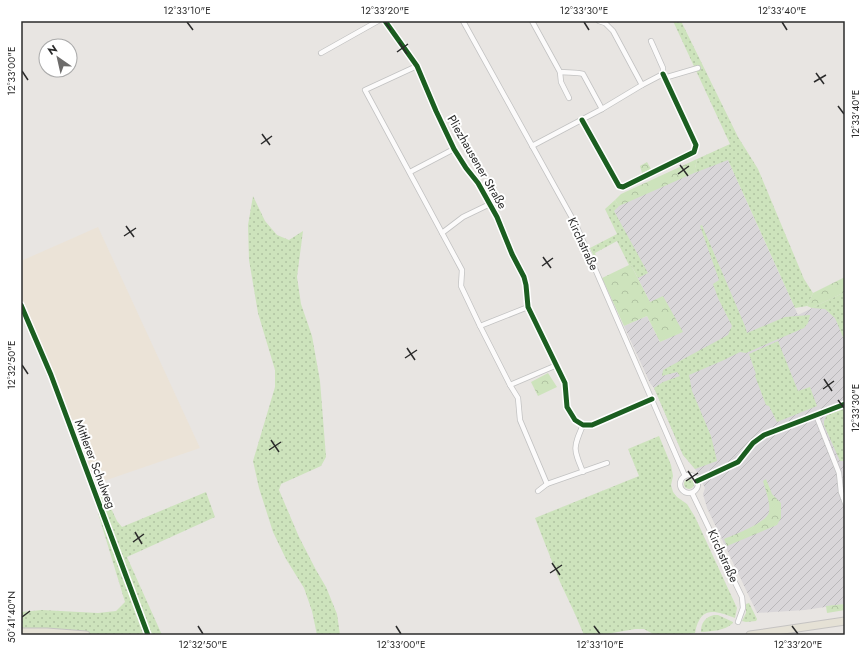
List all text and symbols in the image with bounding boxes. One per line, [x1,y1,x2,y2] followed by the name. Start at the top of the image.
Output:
[163,3,211,18] text: 12°33'10"E
[361,3,409,18] text: 12°33'20"E
[560,3,608,18] text: 12°33'30"E
[758,3,806,18] text: 12°33'40"E
[38,38,78,78] north arrow
[44,41,61,59] text: N
[4,47,19,95] text: 12°33'00"E
[848,90,863,138] text: 12°33'40"E
[443,112,511,212] street label: Pliezhausener Straße
[563,215,603,273] street label: Kirchstraße
[4,341,19,389] text: 12°32'50"E
[848,384,863,432] text: 12°33'30"E
[70,417,120,511] street label: Mittlerer Schulweg
[703,527,743,585] street label: Kirchstraße
[4,591,19,643] text: 50°41'40"N
[179,637,227,652] text: 12°32'50"E
[377,637,425,652] text: 12°33'00"E
[576,637,624,652] text: 12°33'10"E
[774,637,822,652] text: 12°33'20"E

